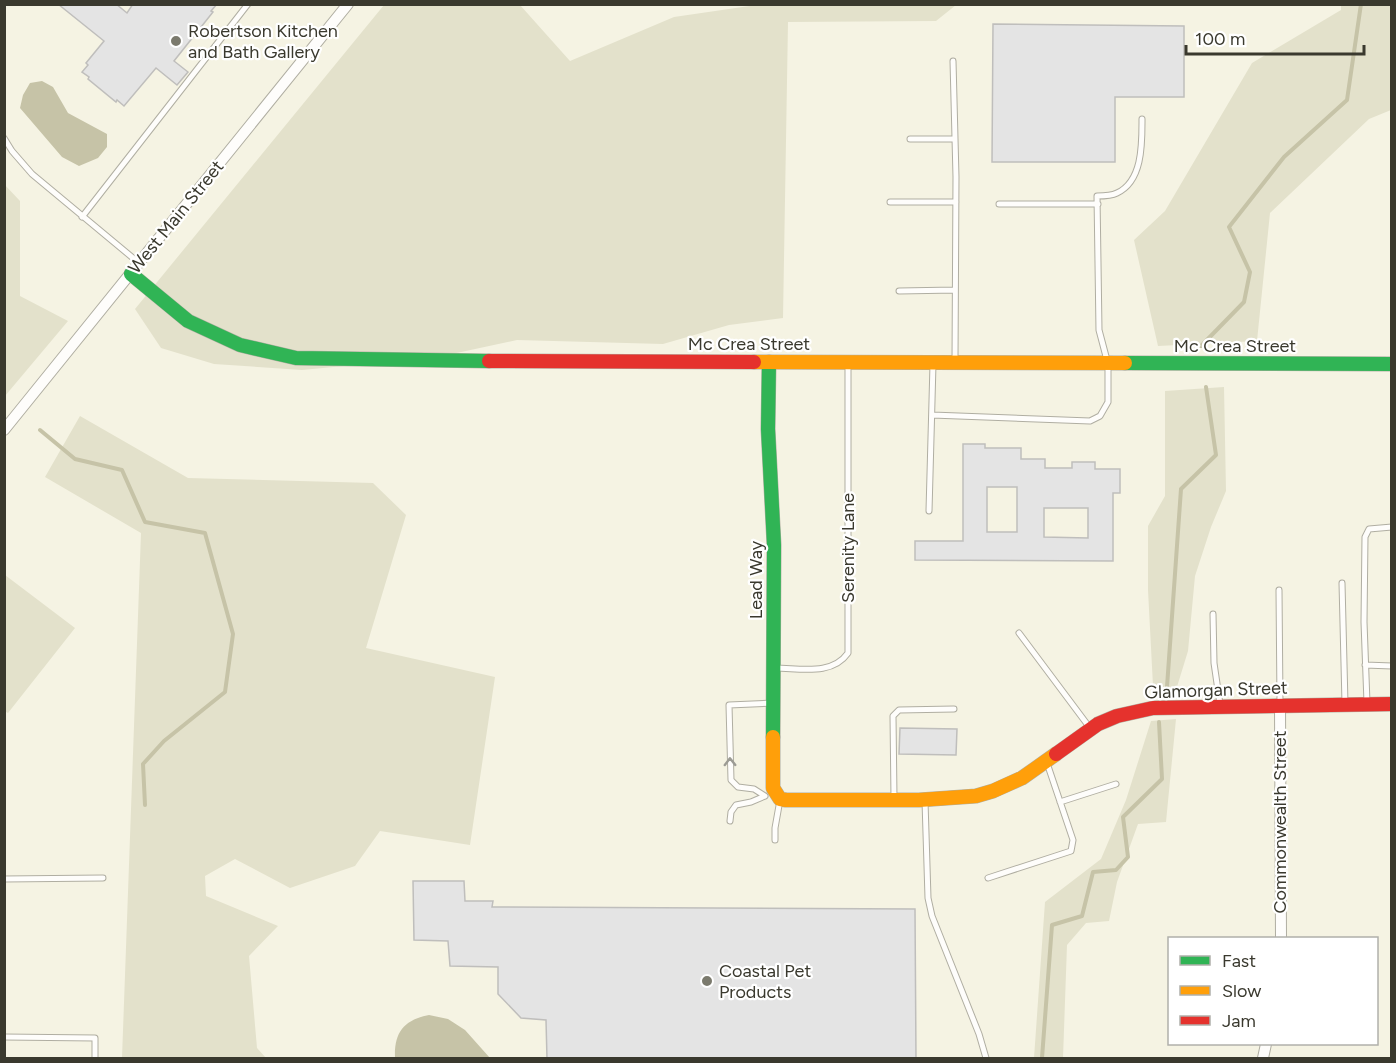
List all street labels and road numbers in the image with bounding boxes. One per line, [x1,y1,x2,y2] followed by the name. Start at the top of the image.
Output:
[124,156,229,278] street label: West Main Street
[688,333,810,355] street label: Mc Crea Street
[1174,335,1296,357] street label: Mc Crea Street
[837,493,859,603] street label: Serenity Lane
[745,540,767,619] street label: Lead Way
[1144,676,1288,703] street label: Glamorgan Street
[1269,730,1291,913] street label: Commonwealth Street

